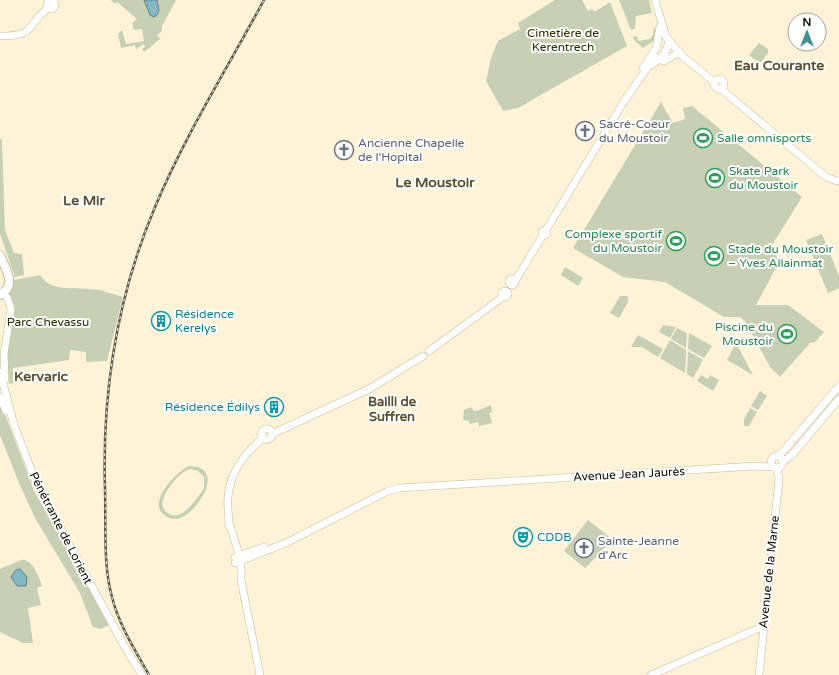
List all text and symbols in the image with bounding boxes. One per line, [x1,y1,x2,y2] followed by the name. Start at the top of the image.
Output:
[787,12,827,52] north arrow
[803,16,811,29] text: N
[527,26,599,54] park label: Cimetière de Kerentrech
[734,57,824,74] district label: Eau Courante
[599,117,670,145] place label: Sacré-Coeur du Moustoir
[574,120,596,142] church icon: Sacré-Coeur du Moustoir
[692,127,714,149] sports icon: Salle omnisports
[717,131,811,145] place label: Salle omnisports
[358,136,465,164] place label: Ancienne Chapelle de l'Hopital
[333,139,355,161] church icon: Ancienne Chapelle de l'Hopital
[729,164,799,192] place label: Skate Park du Moustoir
[704,167,726,189] sports icon: Skate Park du Moustoir
[395,174,475,191] district label: Le Moustoir
[63,192,106,209] district label: Le Mir
[565,227,662,255] place label: Complexe sportif du Moustoir
[665,230,687,252] sports icon: Complexe sportif du Moustoir
[728,242,833,270] place label: Stade du Moustoir – Yves Allainmat
[703,245,725,267] sports icon: Stade du Moustoir – Yves Allainmat
[175,307,234,335] place label: Résidence Kerelys
[150,310,172,332] building icon: Résidence Kerelys
[7,315,89,329] park label: Parc Chevassu
[715,320,773,348] place label: Piscine du Moustoir
[776,323,798,345] sports icon: Piscine du Moustoir
[14,368,69,385] district label: Kervaric
[368,394,417,425] district label: Bailli de Suffren
[263,396,285,418] building icon: Résidence Édilys
[165,400,260,414] place label: Résidence Édilys
[573,464,686,484] street label: Avenue Jean Jaurès
[27,470,96,587] street label: Pénétrante de Lorient
[756,515,782,629] street label: Avenue de la Marne
[512,526,534,548] theatre icon: CDDB
[537,530,572,544] place label: CDDB
[598,534,679,562] place label: Sainte-Jeanne d'Arc
[573,537,595,559] church icon: Sainte-Jeanne d'Arc

